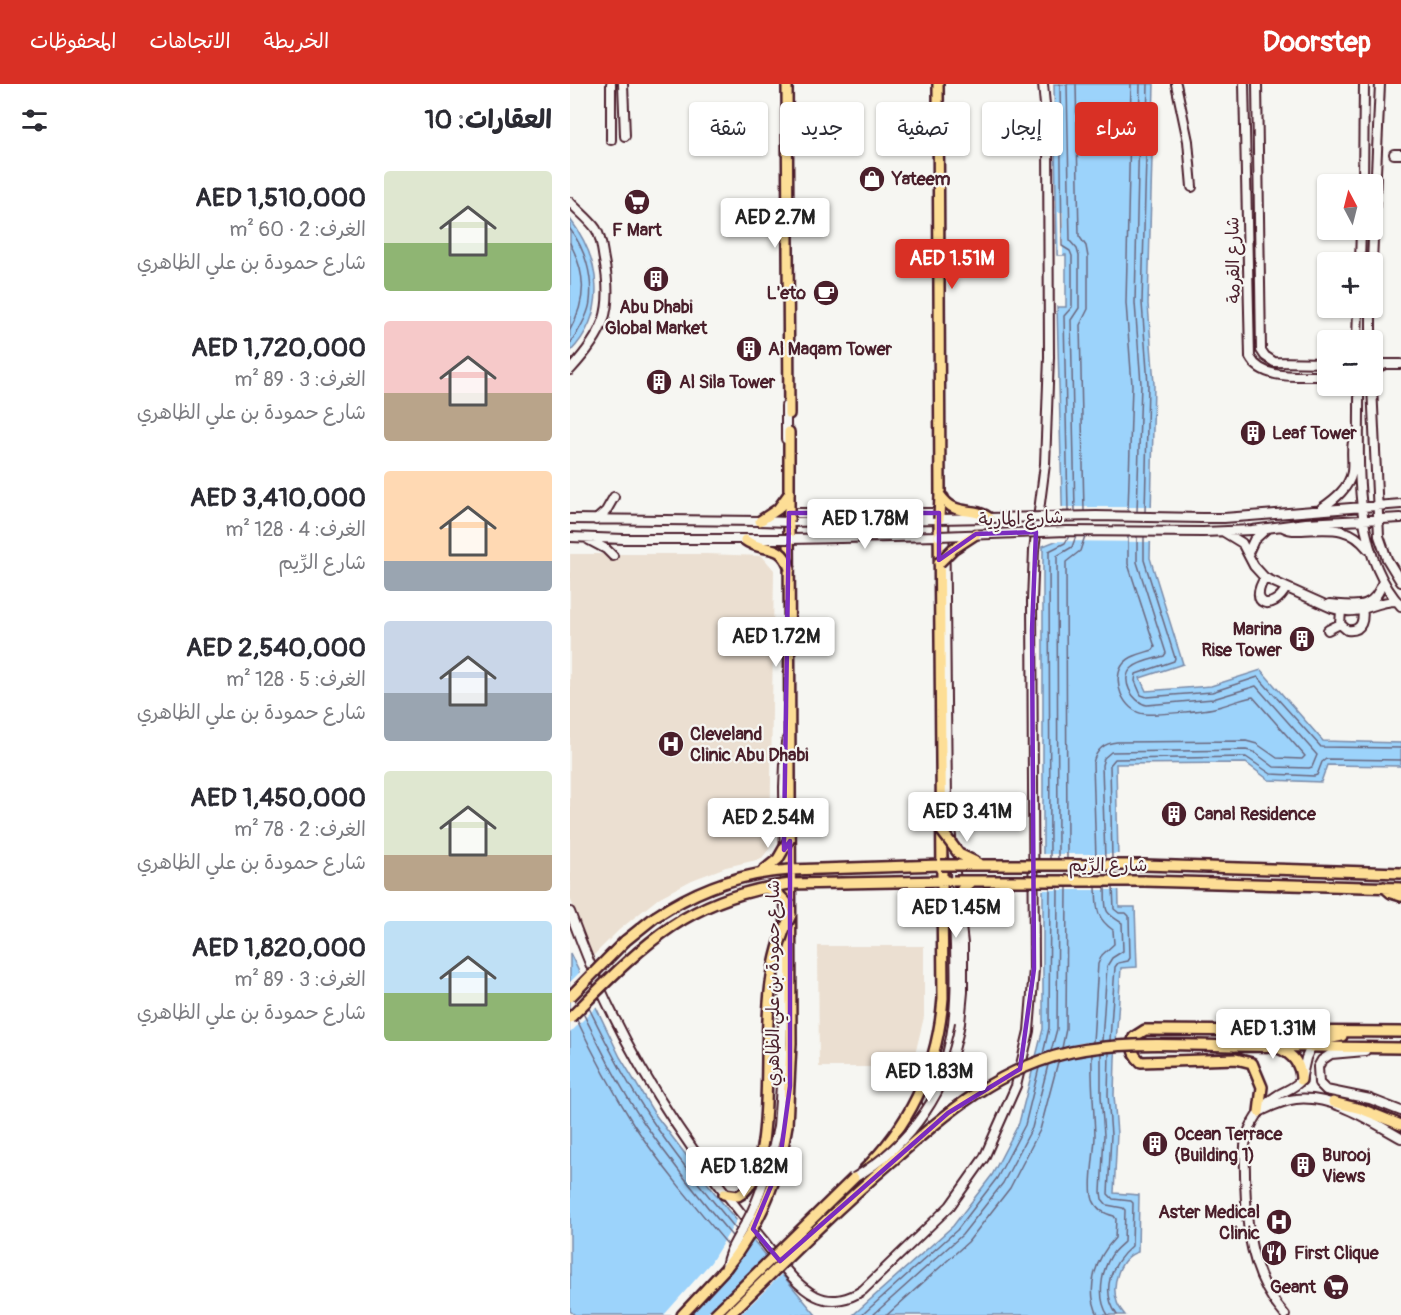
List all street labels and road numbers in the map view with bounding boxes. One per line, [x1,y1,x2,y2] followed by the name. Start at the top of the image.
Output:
[1221,216,1246,304] street label: شارع القرمة
[978,506,1064,532] street label: شارع المارِية
[1068,854,1148,879] street label: شارع الرِّيم
[762,880,789,1086] street label: شارع حمودة بن علي الظاهري

